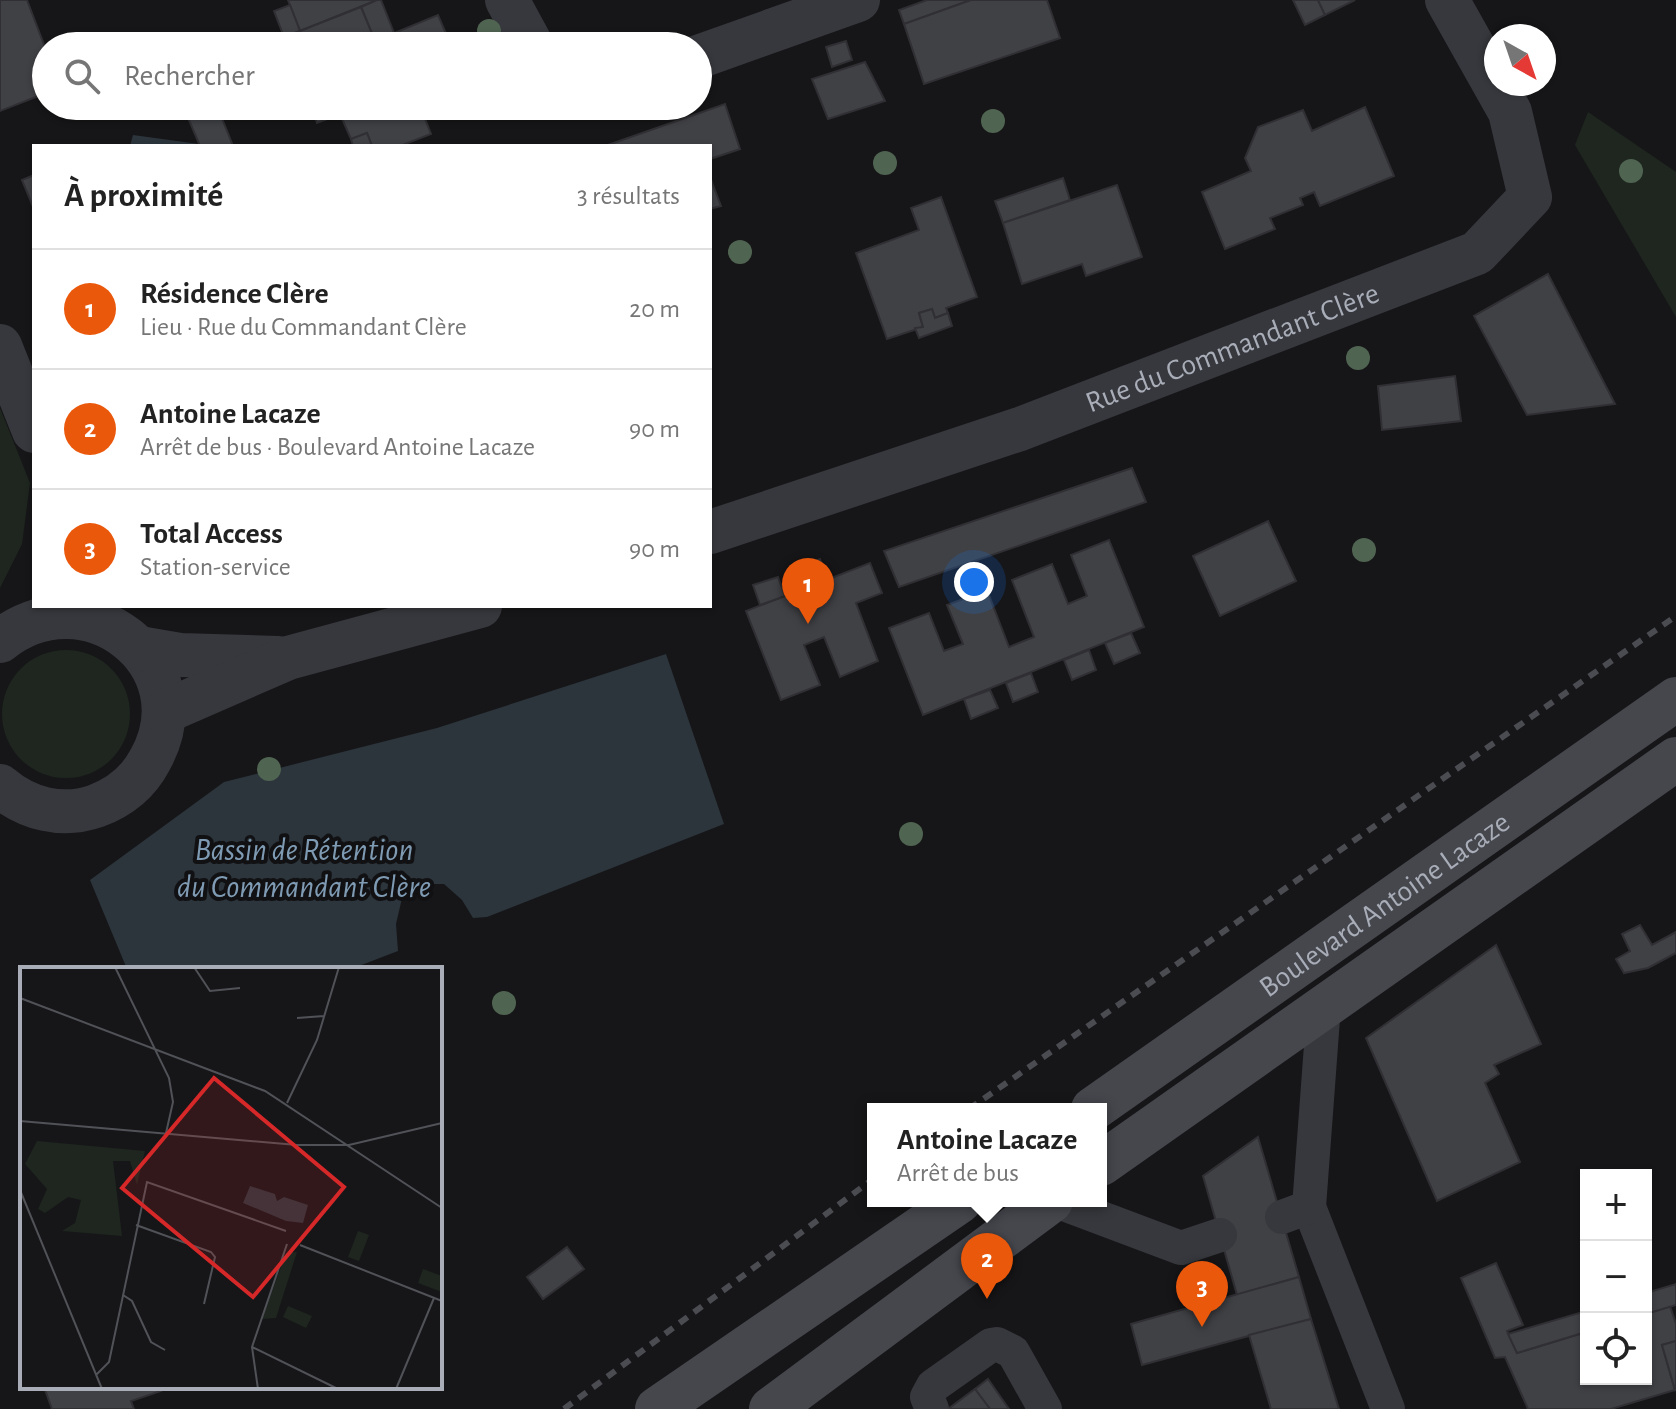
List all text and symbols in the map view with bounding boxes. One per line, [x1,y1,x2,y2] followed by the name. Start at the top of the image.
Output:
[1484,24,1556,96] north arrow
[32,32,712,120] search box
[60,54,104,98] icon: search
[124,61,255,91] text: Rechercher
[64,179,223,213] text: À proximité
[577,183,680,209] text: 3 résultats
[1082,278,1383,418] street label: Rue du Commandant Clère
[140,279,329,309] text: Résidence Clère
[85,296,95,322] text: 1
[629,296,680,322] text: 20 m
[140,314,467,340] text: Lieu · Rue du Commandant Clère
[140,399,321,429] text: Antoine Lacaze
[84,416,96,442] text: 2
[629,416,680,442] text: 90 m
[140,434,535,460] text: Arrêt de bus · Boulevard Antoine Lacaze
[140,519,283,549] text: Total Access
[84,536,96,562] text: 3
[629,536,680,562] text: 90 m
[140,554,291,580] text: Station-service
[782,558,834,624] pin: 1
[954,562,994,602] your location
[1254,807,1515,1003] street label: Boulevard Antoine Lacaze
[177,834,431,903] water label: Bassin de Rétention du Commandant Clère
[20,967,442,1389] inset map
[867,1103,1107,1207] popup
[897,1125,1077,1155] text: Antoine Lacaze
[897,1160,1019,1186] text: Arrêt de bus
[1580,1169,1652,1385] map controls
[1580,1169,1652,1241] button: +
[961,1233,1013,1299] pin: 2
[1580,1241,1652,1313] button: −
[1176,1261,1228,1327] pin: 3
[1580,1313,1652,1385] button: locate

